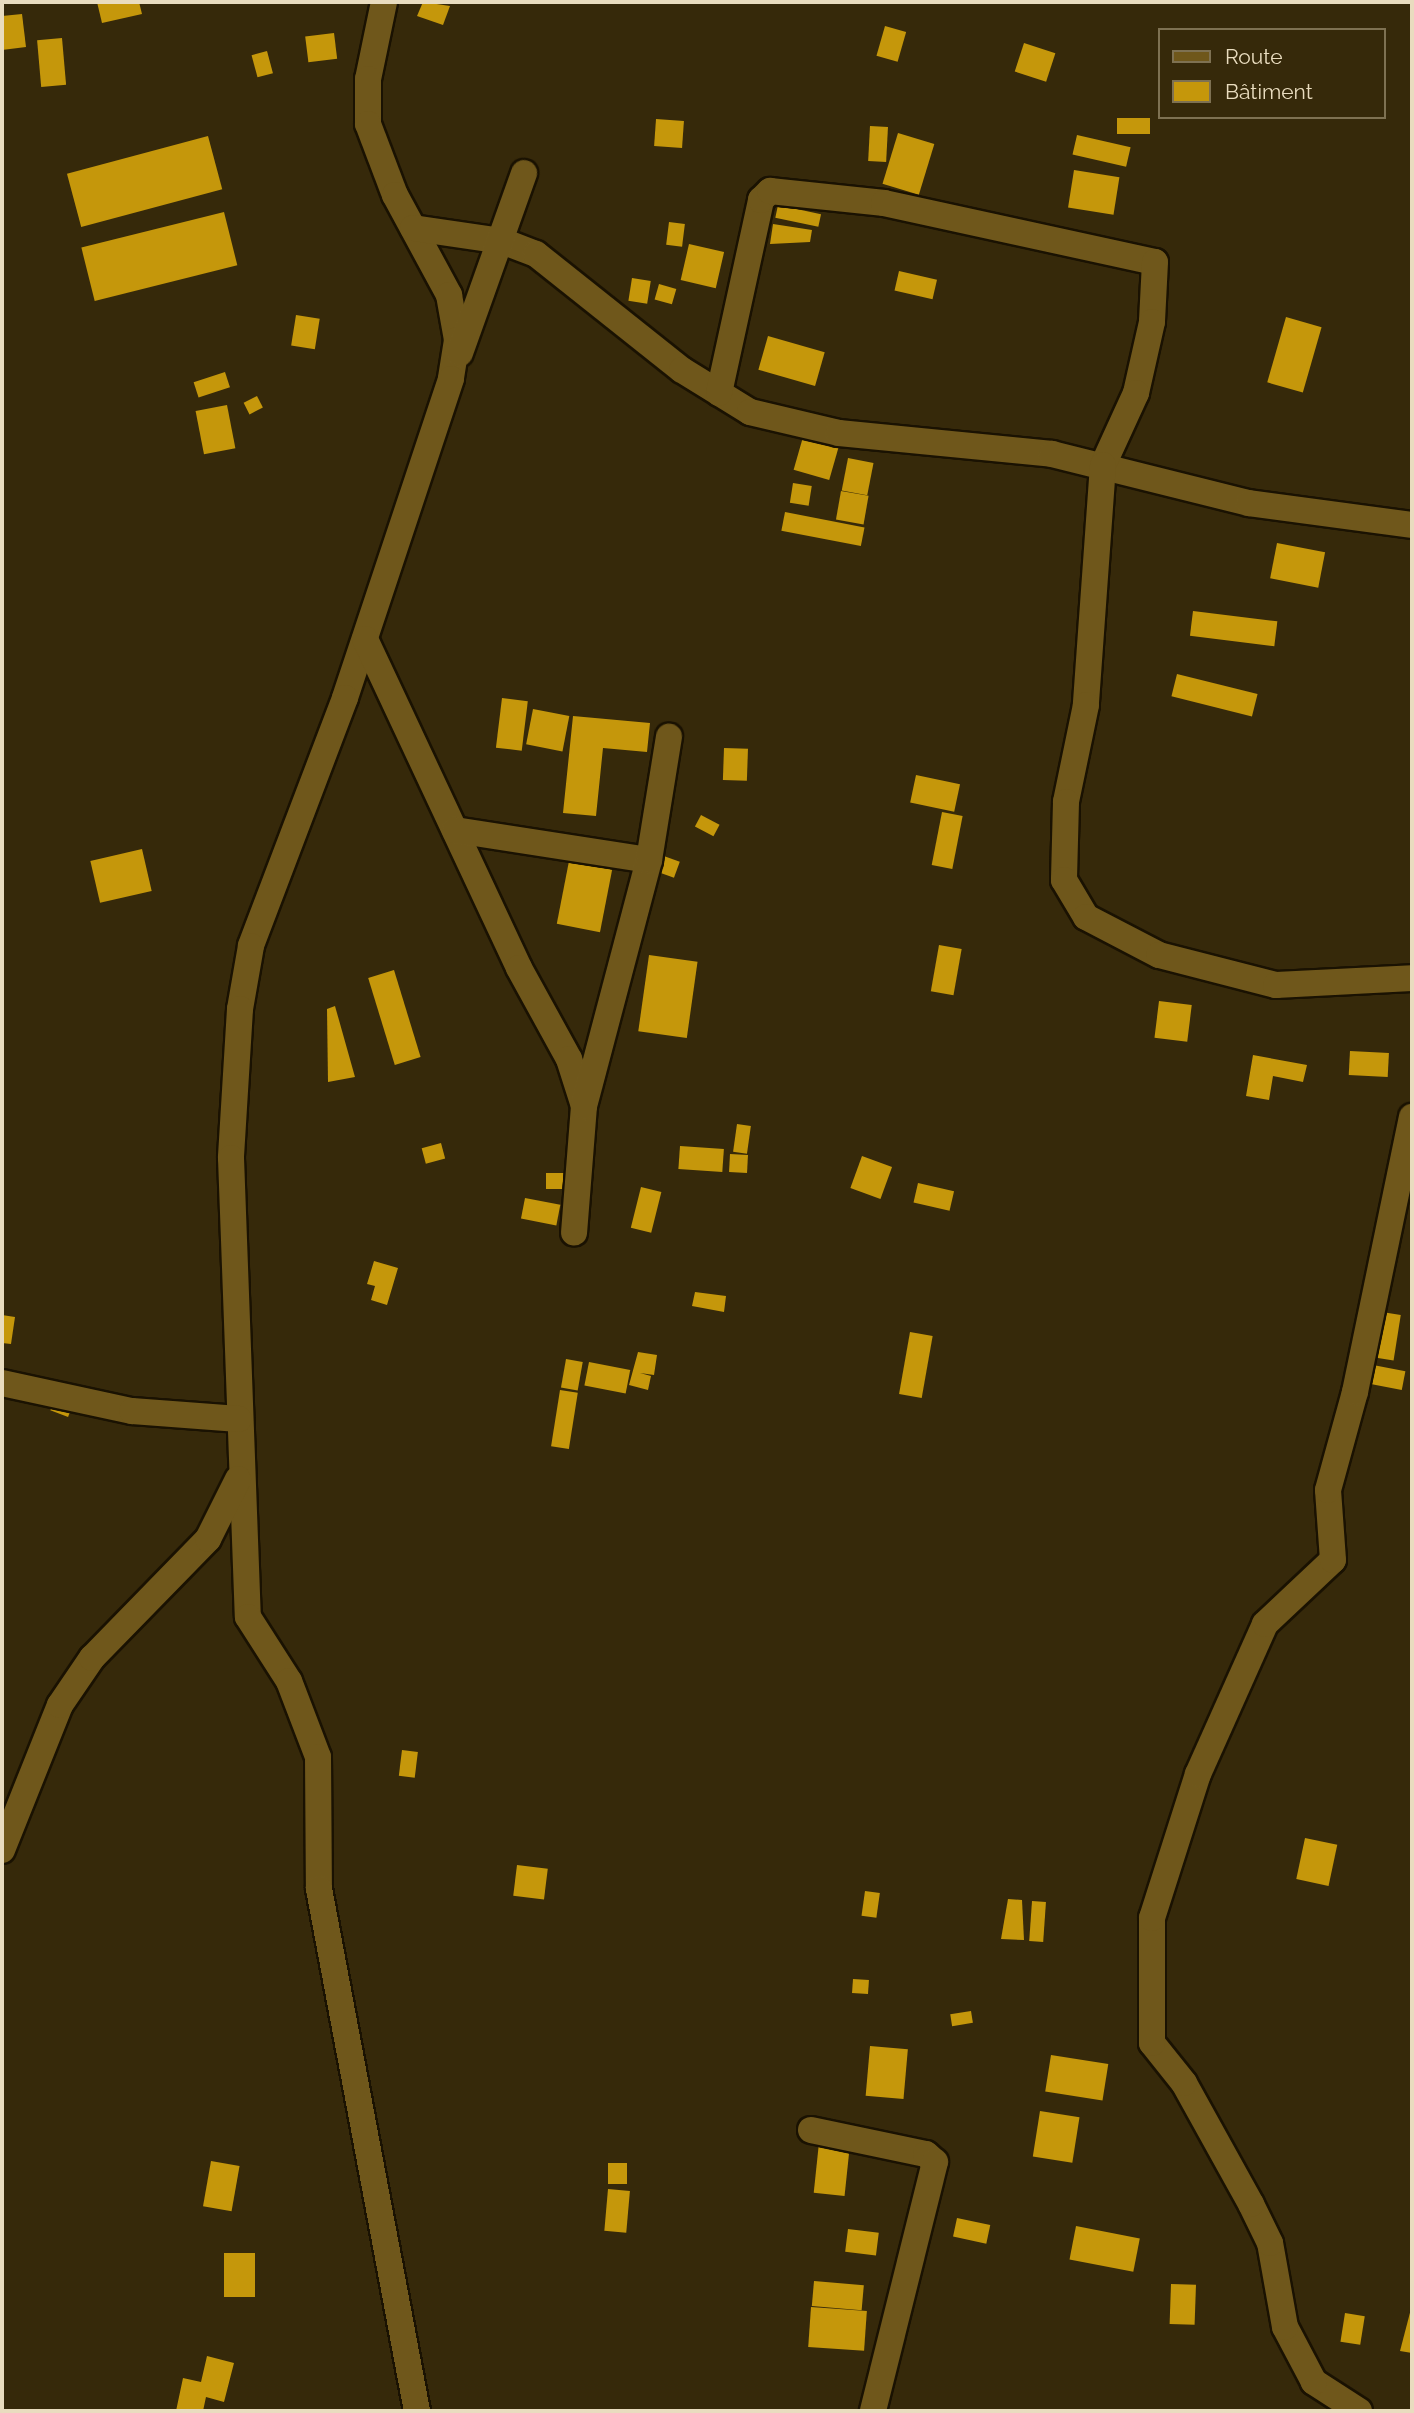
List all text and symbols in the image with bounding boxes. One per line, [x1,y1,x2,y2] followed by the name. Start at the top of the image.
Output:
[1158,28,1386,119] legend
[1225,44,1283,69] text: Route
[1225,79,1313,104] text: Bâtiment

